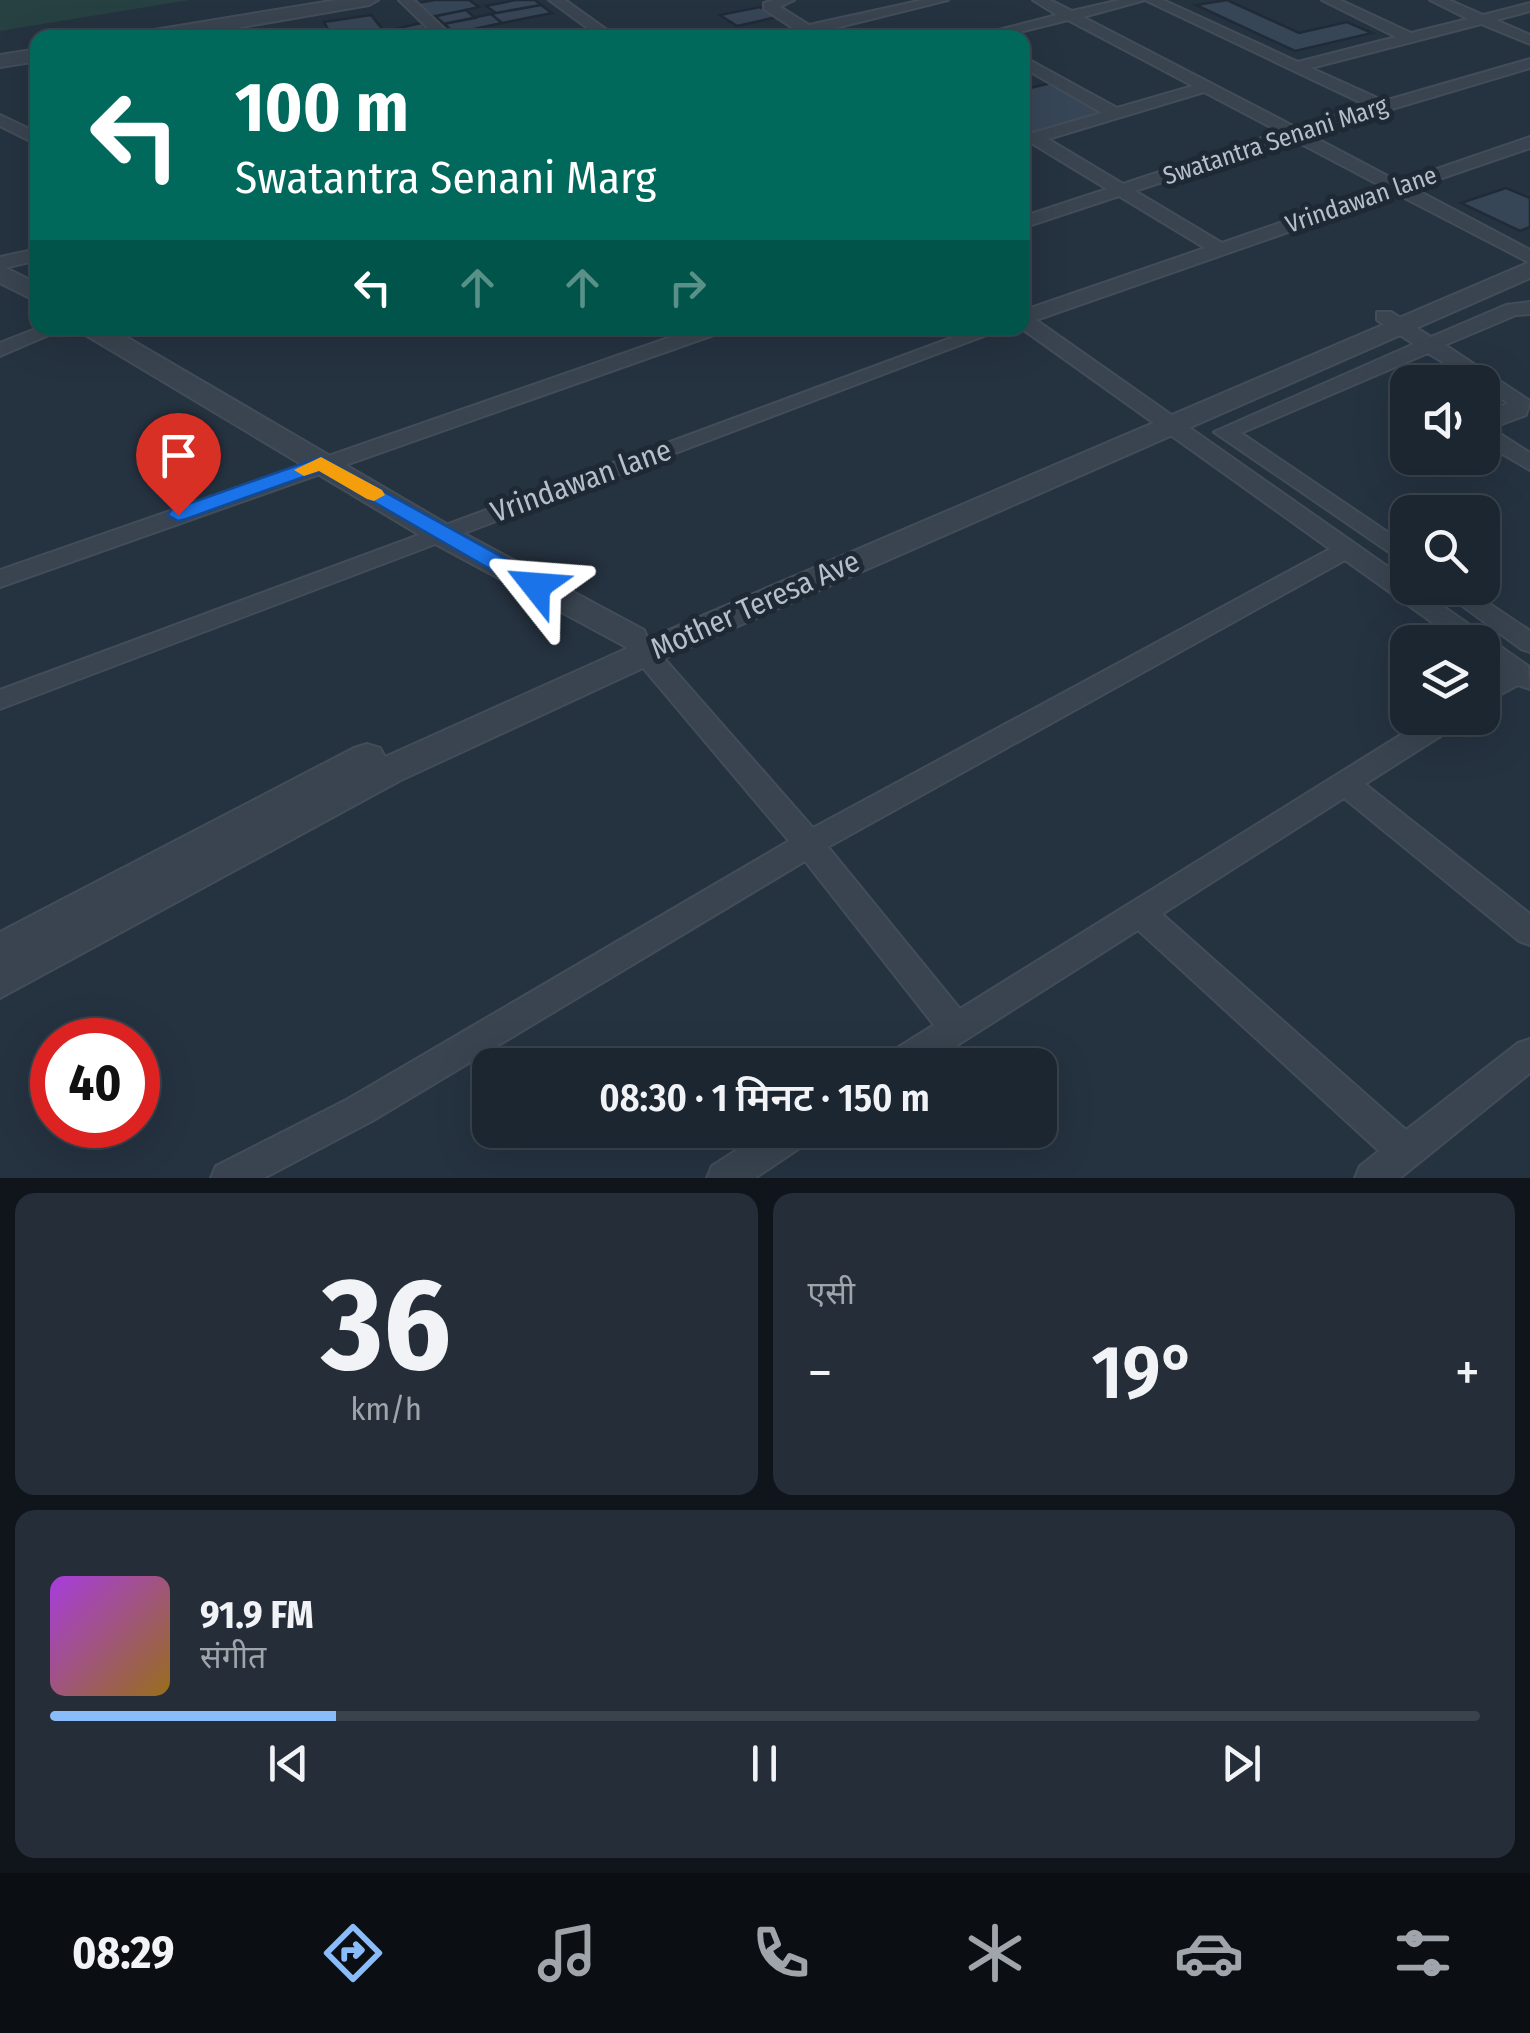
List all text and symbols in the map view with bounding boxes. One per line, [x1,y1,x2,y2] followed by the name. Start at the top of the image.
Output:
[235,66,409,150] text: 100 m
[70,70,200,200] icon: left
[1159,90,1391,191] street label: Swatantra Senani Marg
[235,151,656,205] text: Swatantra Senani Marg
[1282,160,1441,240] street label: Vrindawan lane
[345,260,400,315] icon: left
[450,260,505,315] icon: ahead
[555,260,610,315] icon: ahead
[660,260,715,315] icon: right
[1390,365,1500,735] map controls
[1390,365,1500,475] button: sound
[136,413,221,516] pin
[151,428,206,483] icon: arrive
[486,432,676,530] street label: Vrindawan lane
[1390,495,1500,605] button: search
[484,534,588,638] position arrow
[645,543,865,667] street label: Mother Teresa Ave
[1390,625,1500,735] button: layers
[30,1018,160,1148] speed limit sign: 40
[599,1075,930,1121] text: 08:30 · 1 मिनट · 150 m
[322,1247,451,1403] text: 36
[808,1274,855,1312] text: एसी
[1091,1328,1196,1418] text: 19°
[808,1340,832,1406] text: −
[1455,1340,1480,1406] text: +
[351,1390,422,1428] text: km/h
[200,1592,314,1638] text: 91.9 FM
[200,1638,266,1676] text: संगीत
[261,1736,316,1791] icon: previous
[737,1736,792,1791] icon: pause
[1214,1736,1269,1791] icon: next
[318,1918,388,1988] icon: directions
[532,1918,602,1988] icon: music
[746,1918,816,1988] icon: phone
[960,1918,1030,1988] icon: climate
[1174,1918,1244,1988] icon: car
[1388,1918,1458,1988] icon: filters
[72,1926,174,1980] text: 08:29

